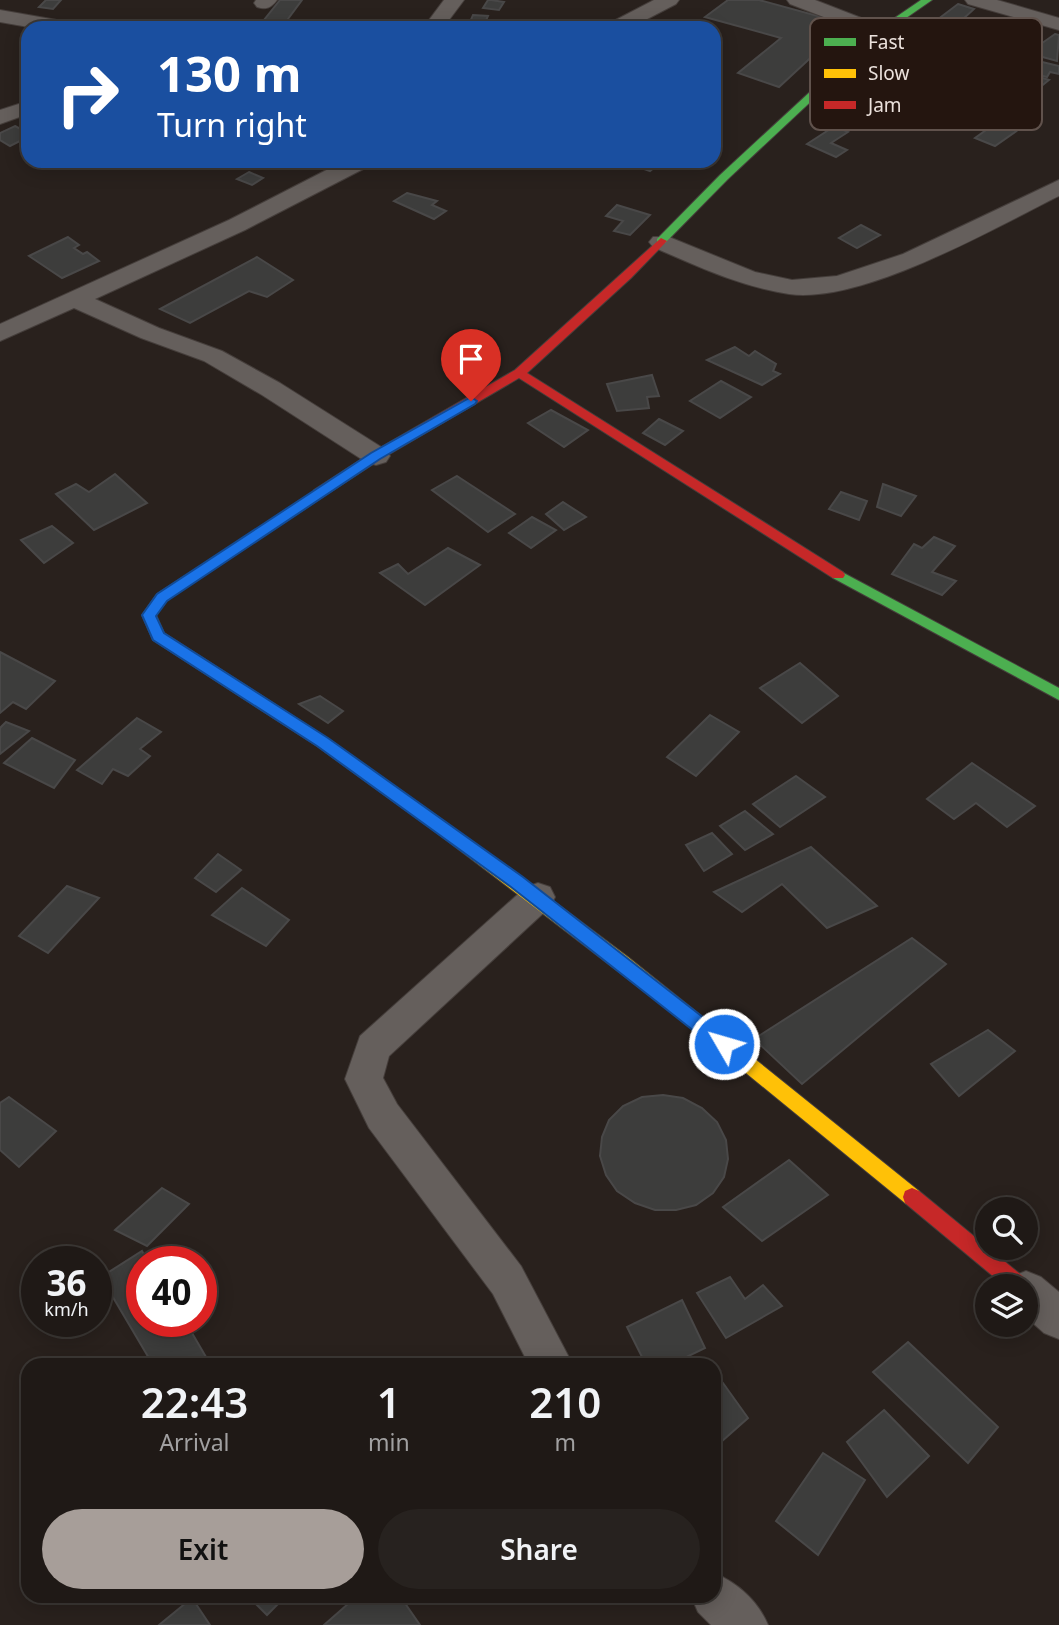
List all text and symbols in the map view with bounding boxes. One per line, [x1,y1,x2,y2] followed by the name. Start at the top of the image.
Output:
[810,18,1042,130] legend
[868,29,905,55] text: Fast
[157,40,302,106] text: 130 m
[42,49,133,140] icon: right
[868,60,909,86] text: Slow
[866,92,902,118] text: Jam
[157,103,307,146] text: Turn right
[441,329,501,401] pin
[452,340,490,378] icon: arrive
[687,1007,761,1081] position arrow
[975,1197,1038,1337] map controls
[975,1197,1038,1260] button: search
[126,1246,217,1337] speed limit sign: 40
[46,1259,87,1306] text: 36
[975,1274,1038,1337] button: layers
[44,1297,89,1321] text: km/h
[141,1373,248,1430] text: 22:43
[377,1373,401,1430] text: 1
[529,1373,601,1430] text: 210
[159,1426,230,1458] text: Arrival
[368,1426,410,1458] text: min
[555,1426,576,1458] text: m
[42,1509,364,1589] button: Exit
[378,1509,700,1589] button: Share

